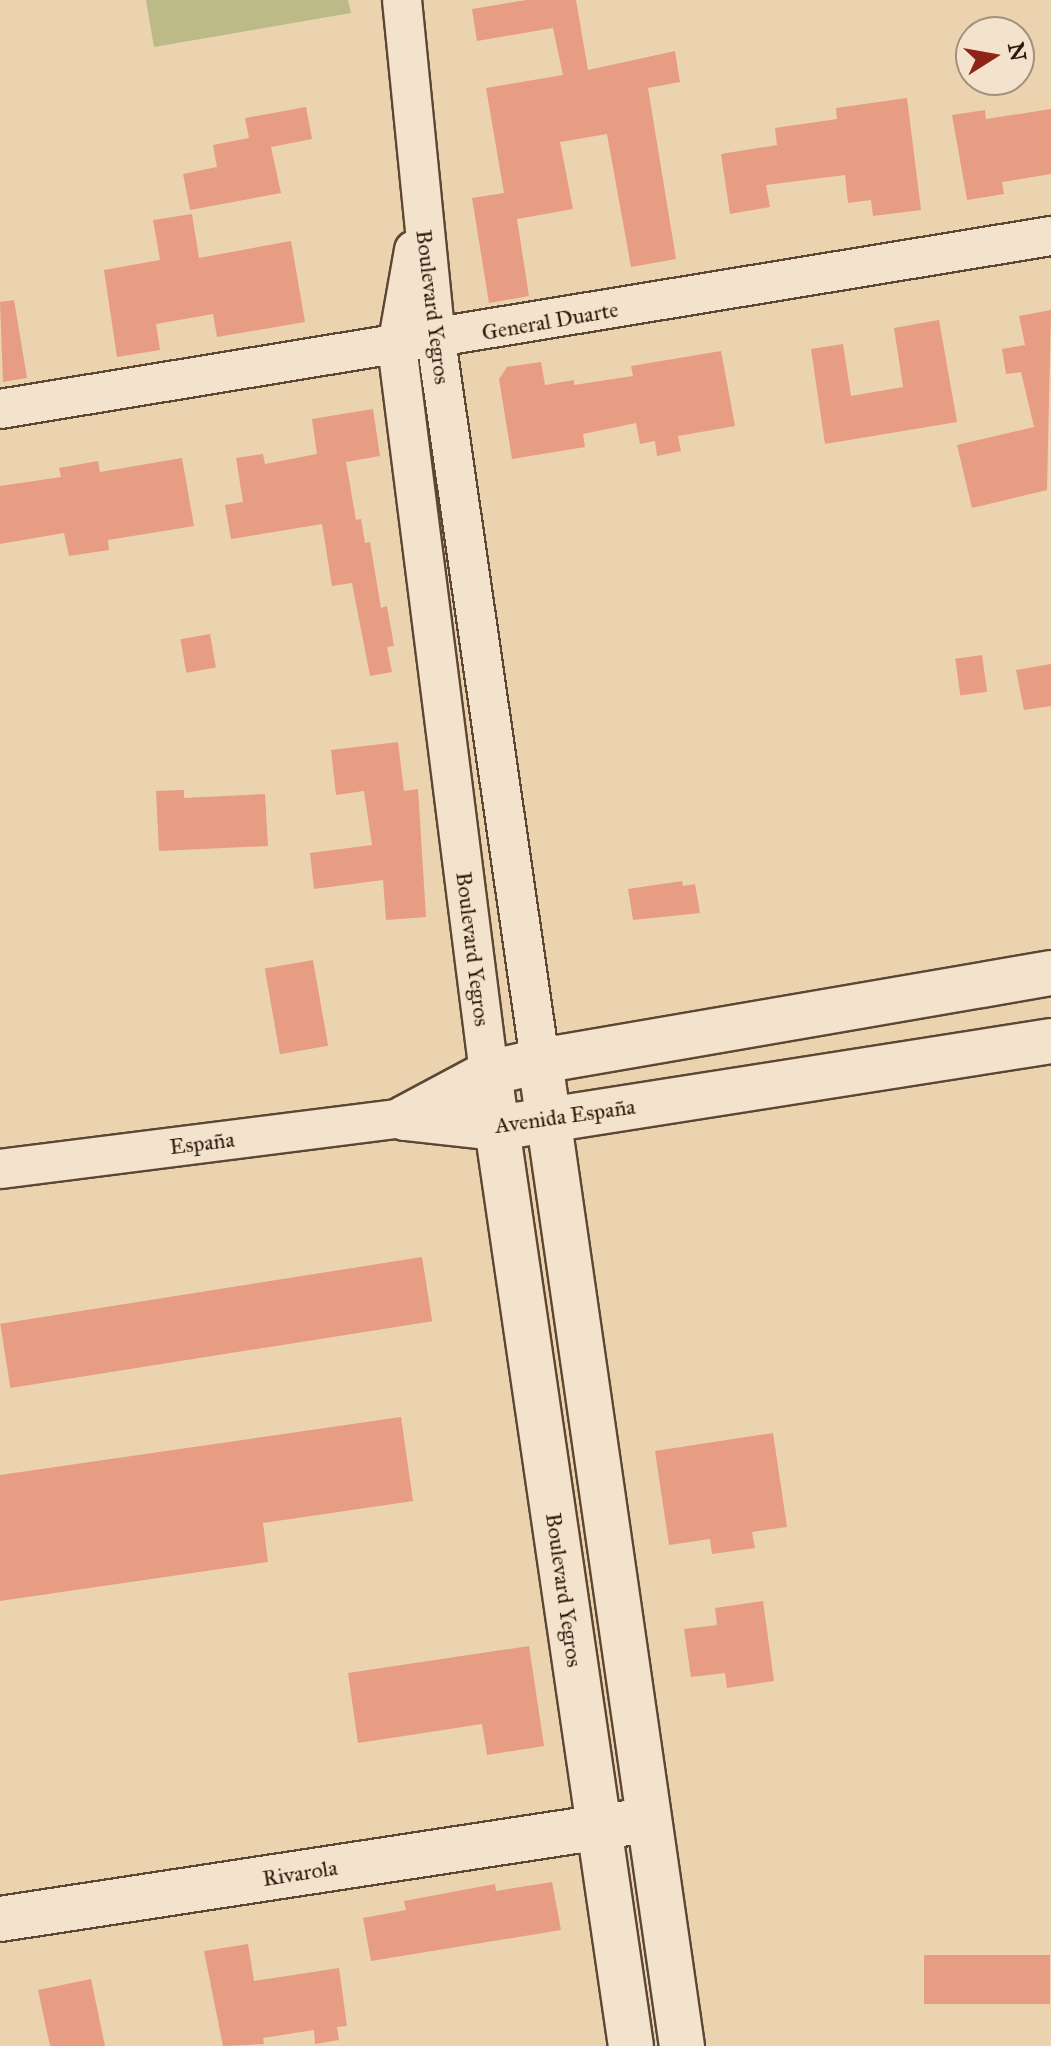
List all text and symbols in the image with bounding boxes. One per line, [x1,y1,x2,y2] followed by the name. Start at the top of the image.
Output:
[955,16,1035,96] north arrow
[1002,40,1032,63] text: N
[410,228,456,386] street label: Boulevard Yegros
[480,296,620,346] street label: General Duarte
[450,870,496,1028] street label: Boulevard Yegros
[493,1093,637,1139] street label: Avenida España
[168,1126,236,1160] street label: España
[540,1511,588,1669] street label: Boulevard Yegros
[261,1854,339,1892] street label: Rivarola

